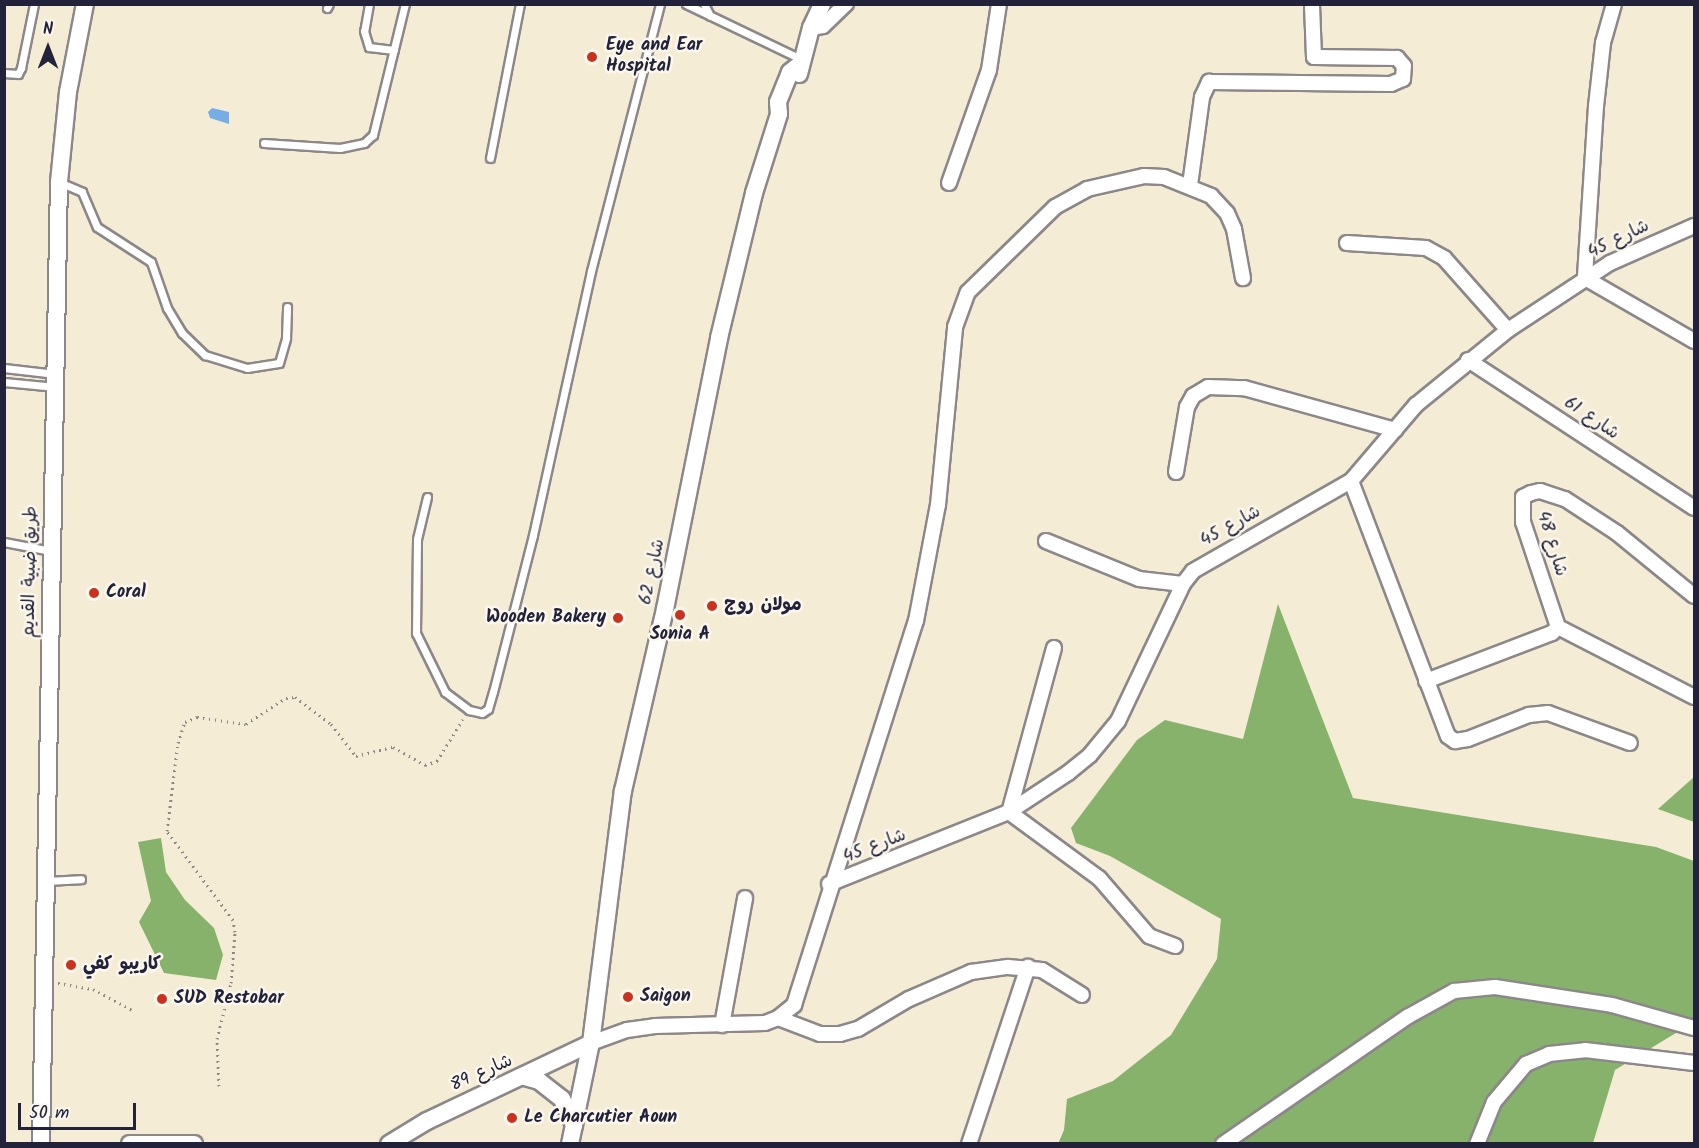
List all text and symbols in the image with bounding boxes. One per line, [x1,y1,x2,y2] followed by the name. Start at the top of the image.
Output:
[43,17,53,42] text: N
[18,18,78,78] north arrow
[606,36,702,78] place label: Eye and Ear Hospital
[583,48,601,66] marker: Eye and Ear Hospital
[1585,216,1653,264] street label: شارع 45
[1559,393,1623,445] street label: شارع 61
[1197,502,1265,552] street label: شارع 45
[19,506,43,638] street label: طريق ضبية القديم
[1531,509,1571,579] street label: شارع 48
[636,537,670,607] street label: شارع 62
[106,582,146,604] place label: Coral
[87,586,101,600] marker: Coral
[724,595,802,617] place label: مولان روج
[705,599,719,613] marker: مولان روج
[486,607,606,629] place label: Wooden Bakery
[673,608,687,622] marker: Sonia A
[611,611,625,625] marker: Wooden Bakery
[650,624,710,646] place label: Sonia A
[840,825,910,869] street label: شارع 45
[83,954,161,976] place label: كاريبو كفي
[64,958,78,972] marker: كاريبو كفي
[640,986,691,1008] place label: Saigon
[174,988,284,1010] place label: SUD Restobar
[621,990,635,1004] marker: Saigon
[155,992,169,1006] marker: SUD Restobar
[448,1051,516,1097] street label: شارع 89
[21,1091,140,1129] scale bar
[29,1099,69,1128] text: 50 m
[524,1107,677,1129] place label: Le Charcutier Aoun
[505,1111,519,1125] marker: Le Charcutier Aoun

